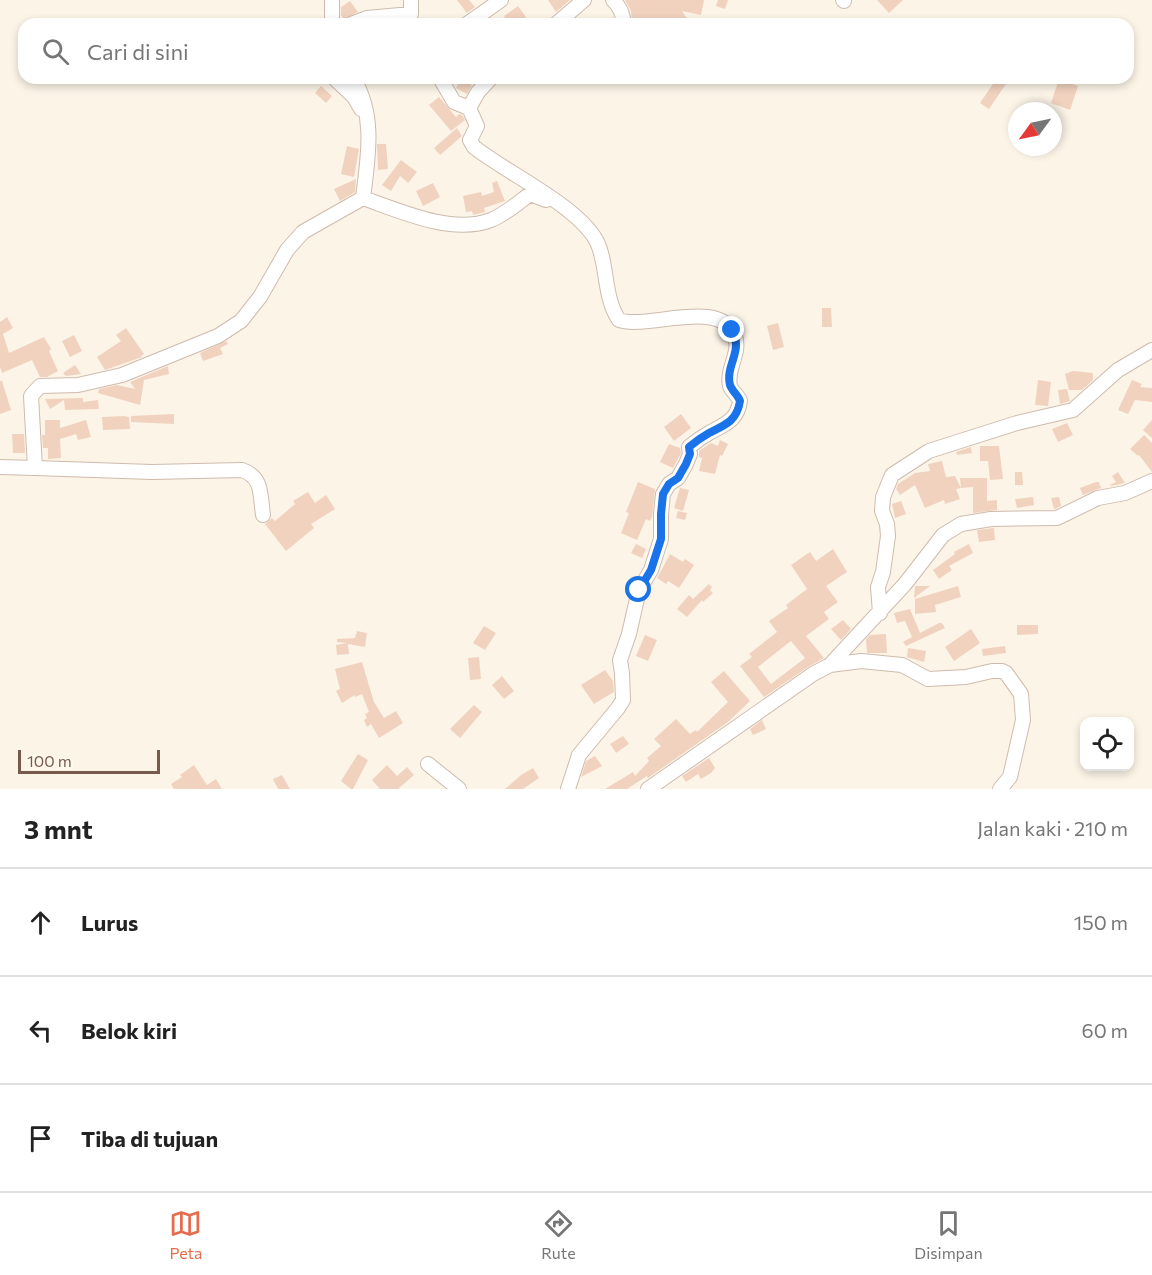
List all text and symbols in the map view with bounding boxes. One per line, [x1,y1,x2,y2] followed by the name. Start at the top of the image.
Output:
[18,18,1134,84] search box
[39,35,72,68] icon: search
[87,38,189,65] text: Cari di sini
[1008,102,1062,156] north arrow
[718,316,744,342] route end
[625,576,651,602] route start
[1080,717,1134,771] map controls
[1080,717,1134,771] button: locate
[18,747,160,774] scale bar
[27,751,72,770] text: 100 m
[24,813,93,844] text: 3 mnt
[977,816,1128,840] text: Jalan kaki · 210 m
[24,906,57,939] icon: ahead
[81,909,138,936] text: Lurus
[1074,910,1128,934] text: 150 m
[24,1014,57,1047] icon: left
[81,1017,177,1044] text: Belok kiri
[1082,1018,1128,1042] text: 60 m
[24,1122,57,1155] icon: arrive
[81,1125,218,1152] text: Tiba di tujuan
[169,1207,202,1262] tab: Peta
[541,1207,576,1262] tab: Rute
[914,1207,983,1262] tab: Disimpan

